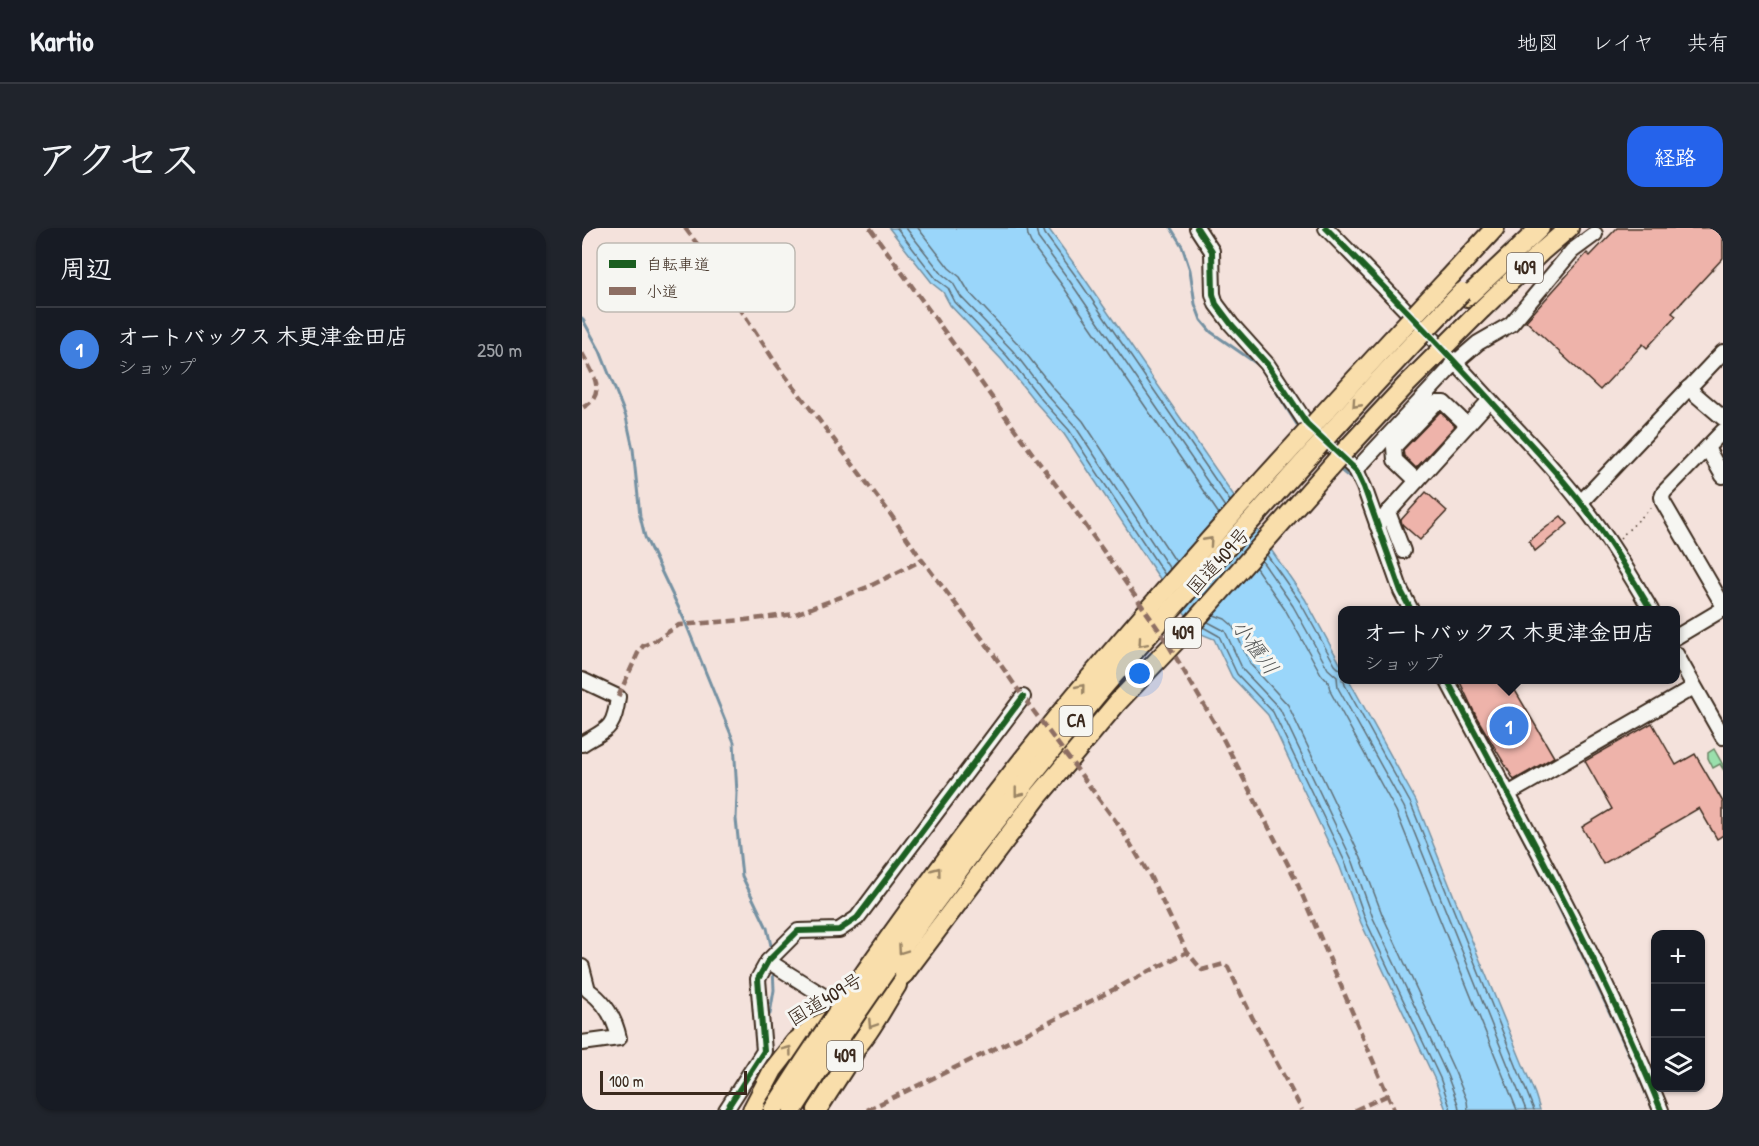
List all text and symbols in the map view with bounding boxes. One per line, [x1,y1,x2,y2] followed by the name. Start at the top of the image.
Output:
[30,22,94,60] text: Kartio
[1517,28,1559,57] text: 地図
[1592,28,1654,57] text: レイヤ
[1687,28,1729,57] text: 共有
[1627,126,1723,187] button: 経路
[36,130,201,187] text: アクセス
[597,243,795,312] legend
[60,251,112,286] text: 周辺
[646,253,710,275] text: 自転車道
[1507,253,1543,283] road number: 409
[646,280,678,302] text: 小道
[117,321,408,351] text: オートバックス 木更津金田店
[76,336,83,363] text: 1
[477,336,522,363] text: 250 m
[117,353,196,380] text: ショップ
[1352,397,1363,407] one-way arrow
[1180,520,1256,601] street label: 国道409号
[1202,537,1213,548] one-way arrow
[1338,606,1680,684] popup
[1225,613,1286,681] water label: 小櫃川
[1363,617,1655,647] text: オートバックス 木更津金田店
[1165,618,1201,648] road number: 409
[1138,636,1149,647] one-way arrow
[1363,649,1443,676] text: ショップ
[1125,659,1154,688] your location
[1074,684,1085,695] one-way arrow
[1490,704,1528,748] pin: 1
[1060,706,1092,736] road number: CA
[1014,787,1025,798] one-way arrow
[929,867,940,878] one-way arrow
[1651,930,1705,1092] map controls
[1651,930,1705,984] button: +
[898,943,909,954] one-way arrow
[782,965,868,1032] street label: 国道409号
[1651,984,1705,1038] button: −
[869,1017,880,1028] one-way arrow
[1651,1038,1705,1092] button: layers
[827,1041,863,1071] road number: 409
[781,1046,792,1057] one-way arrow
[600,1068,747,1096] scale bar
[609,1070,644,1092] text: 100 m

